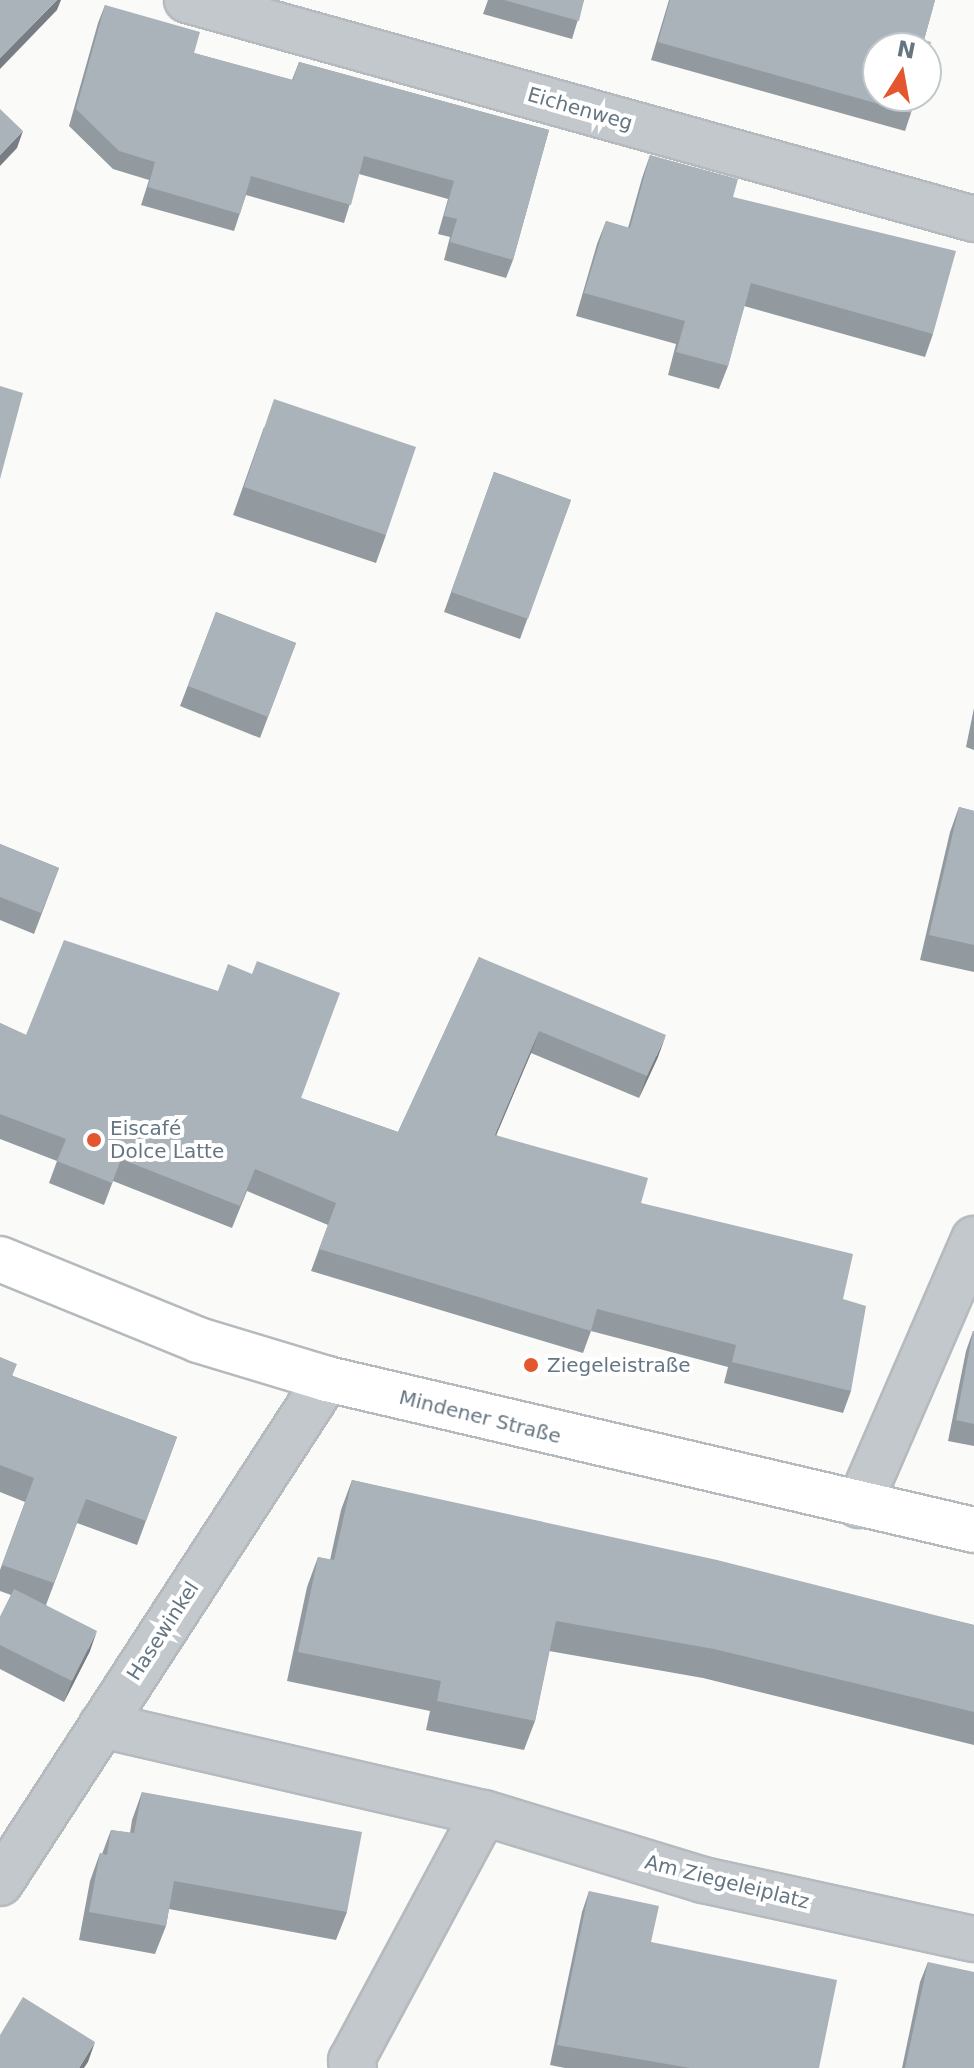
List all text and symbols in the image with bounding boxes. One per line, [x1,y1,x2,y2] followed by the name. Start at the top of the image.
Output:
[862,32,942,112] north arrow
[895,36,918,64] text: N
[525,83,635,135] street label: Eichenweg
[110,1116,224,1163] place label: Eiscafé Dolce Latte
[85,1131,103,1149] marker: Eiscafé Dolce Latte
[547,1353,691,1377] place label: Ziegeleistraße
[522,1356,540,1374] marker: Ziegeleistraße
[397,1385,563,1449] street label: Mindener Straße
[122,1577,204,1685] street label: Hasewinkel
[642,1850,812,1914] street label: Am Ziegeleiplatz

